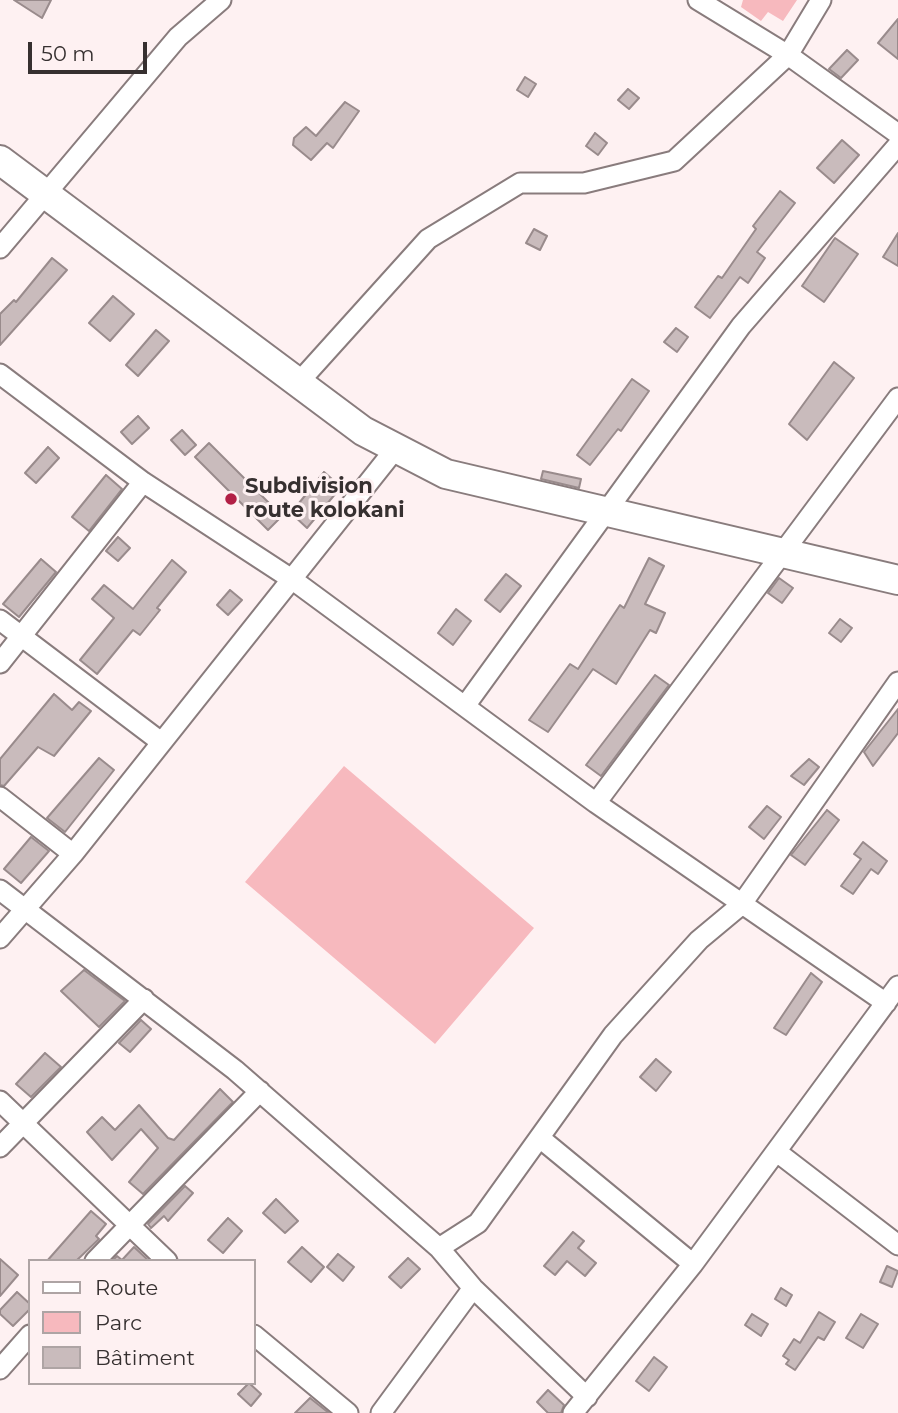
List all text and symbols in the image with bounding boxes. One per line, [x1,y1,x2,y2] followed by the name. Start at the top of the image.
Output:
[32,28,150,72] scale bar
[41,41,95,66] text: 50 m
[245,474,404,524] place label: Subdivision route kolokani
[223,491,239,507] marker: Subdivision route kolokani
[28,1259,256,1385] legend
[95,1275,158,1300] text: Route
[95,1310,142,1335] text: Parc
[95,1345,195,1370] text: Bâtiment

